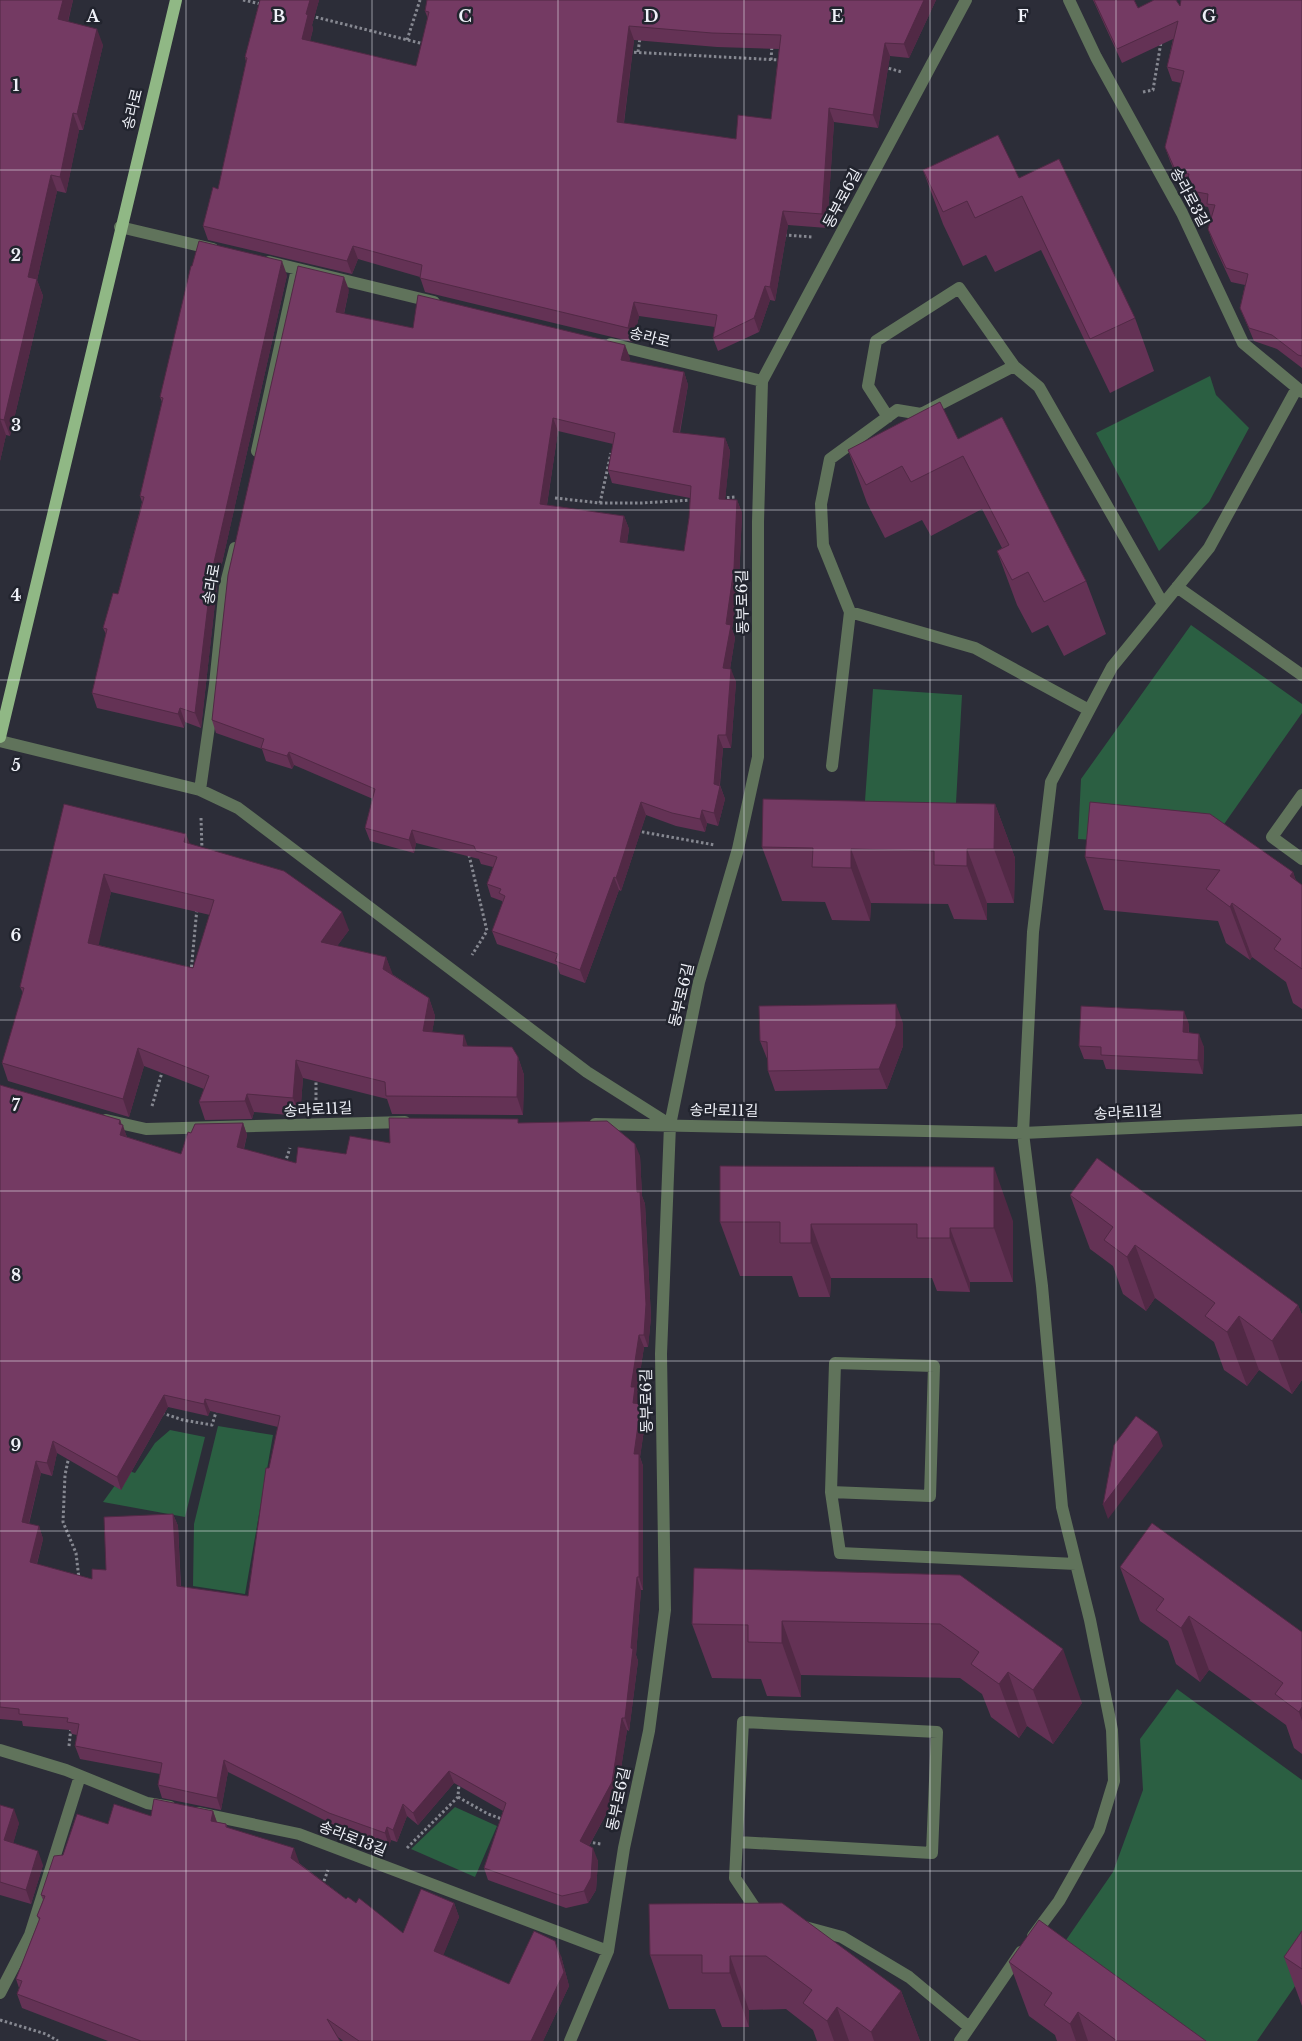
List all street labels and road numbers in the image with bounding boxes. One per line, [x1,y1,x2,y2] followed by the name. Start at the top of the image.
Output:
[118,87,146,131] street label: 송라로
[1166,164,1214,230] street label: 송라로3길
[818,165,866,231] street label: 동부로6길
[628,323,672,351] street label: 송라로
[198,562,224,606] street label: 송라로
[732,569,752,635] street label: 동부로6길
[664,961,698,1029] street label: 동부로6길
[283,1098,353,1120] street label: 송라로11길
[690,1100,758,1120] street label: 송라로11길
[1093,1101,1163,1123] street label: 송라로11길
[636,1368,656,1434] street label: 동부로6길
[602,1765,634,1833] street label: 동부로6길
[316,1816,390,1860] street label: 송라로13길

